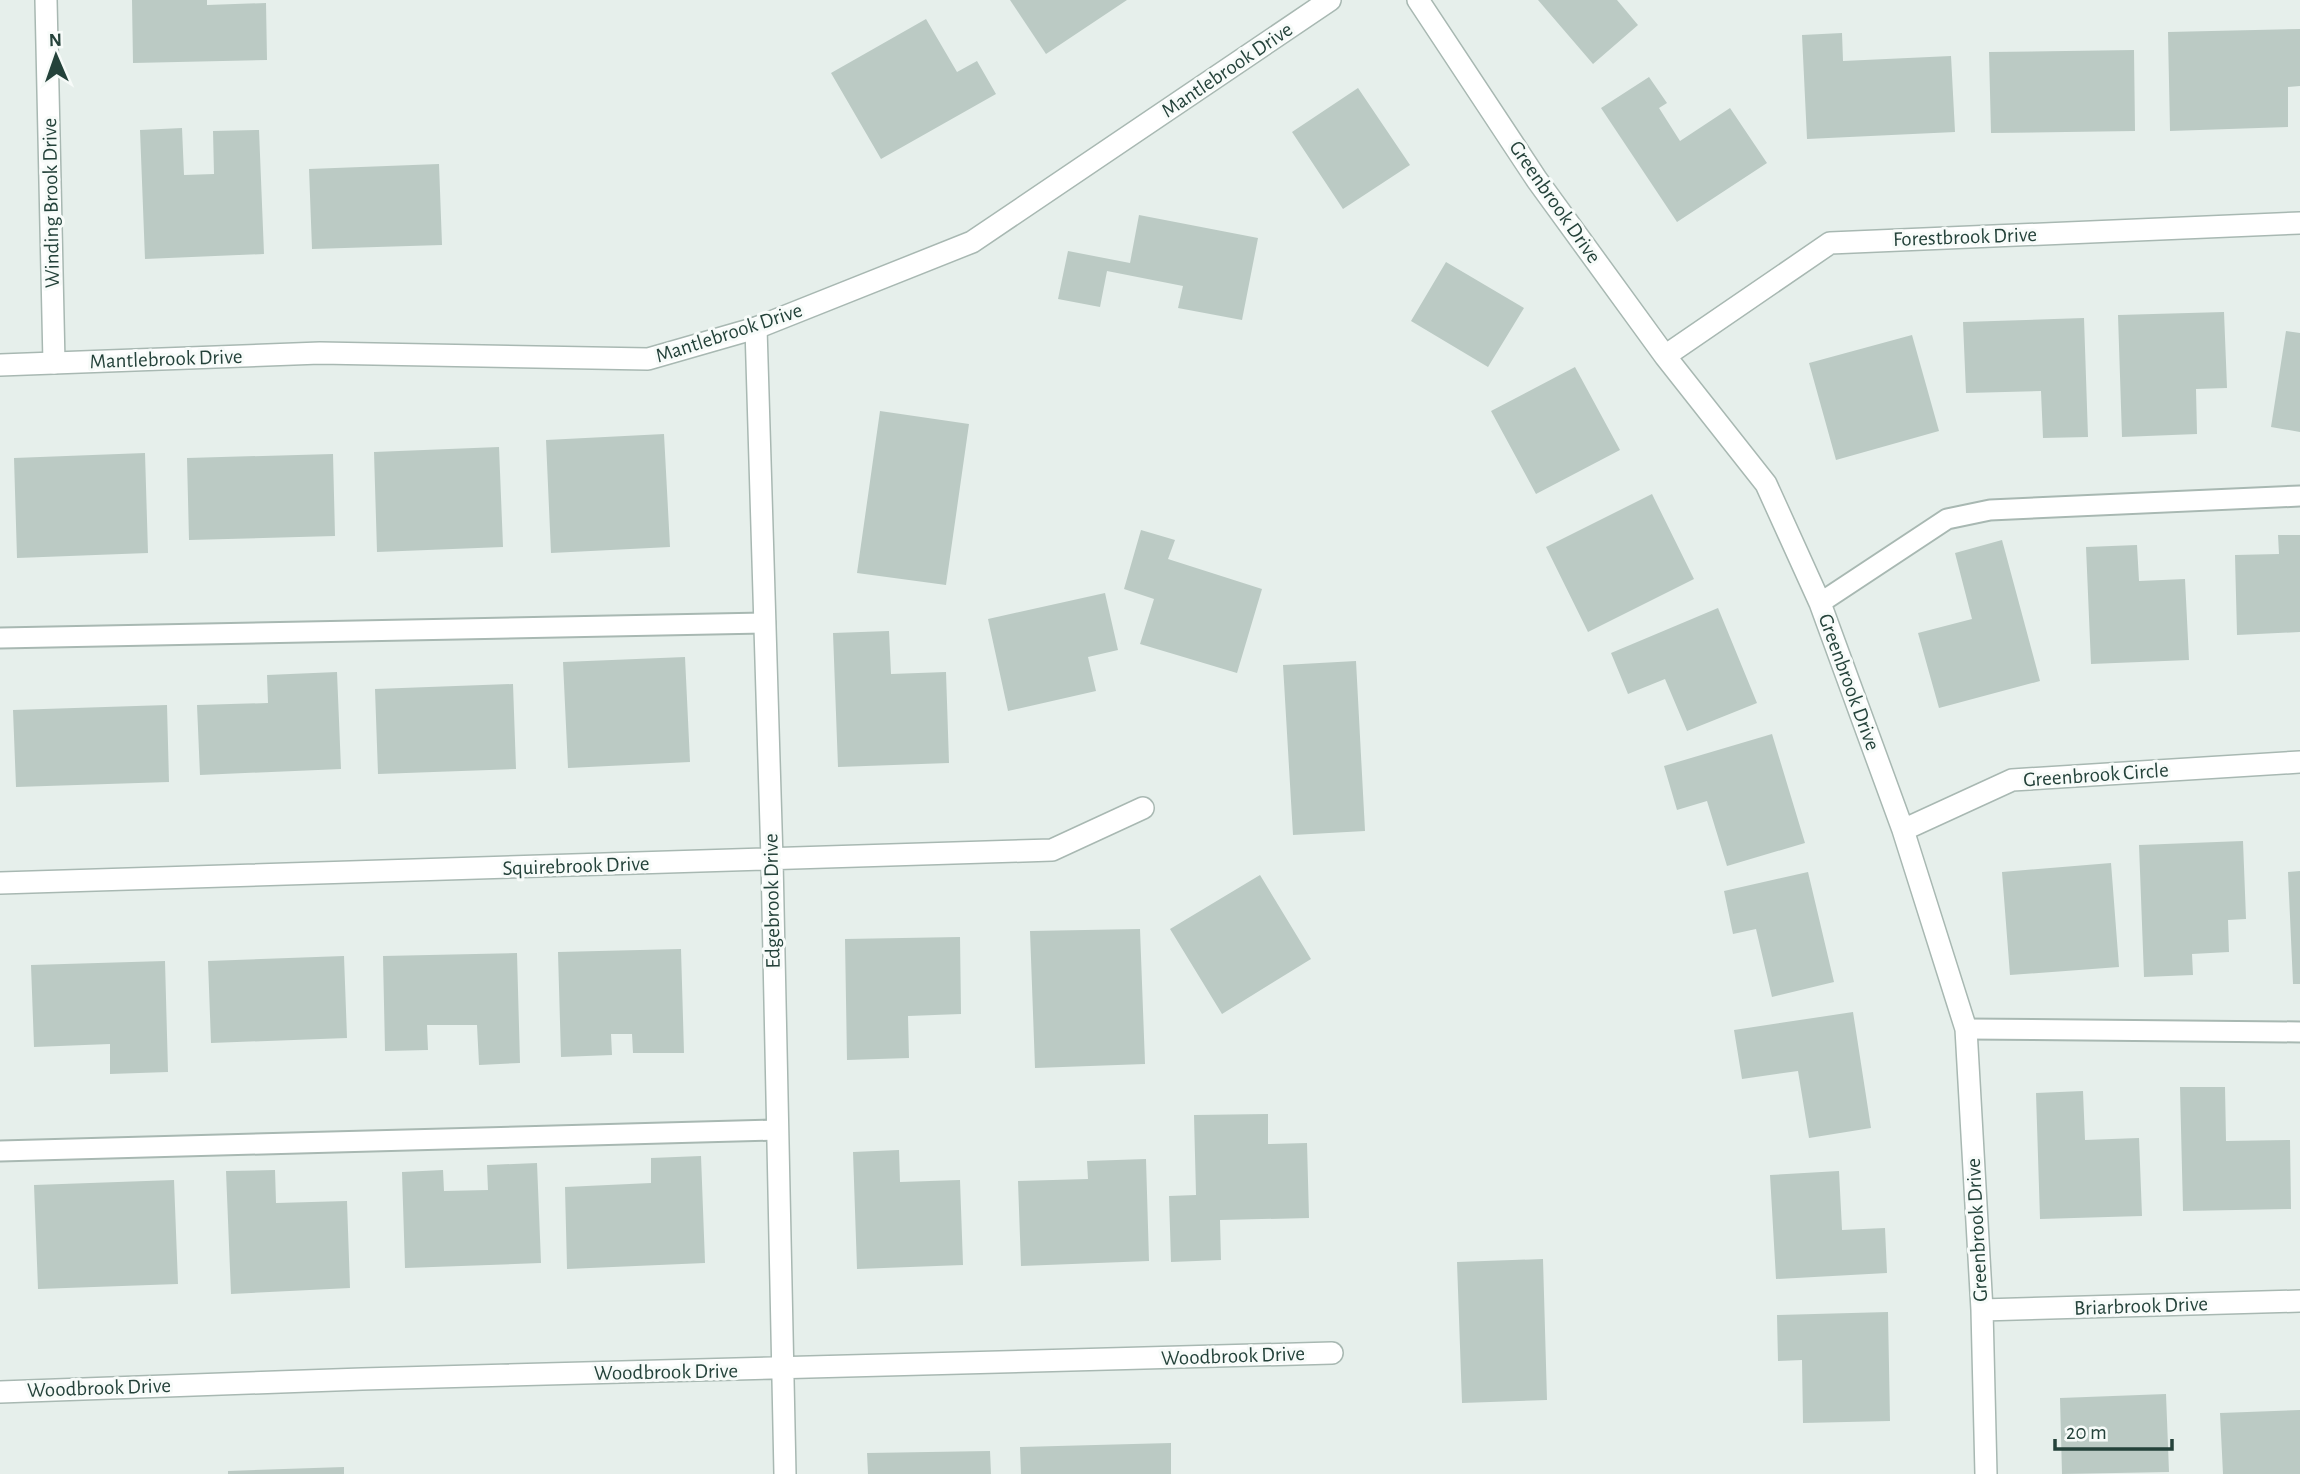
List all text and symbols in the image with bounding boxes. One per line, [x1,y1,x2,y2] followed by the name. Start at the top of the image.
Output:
[1158,19,1296,121] street label: Mantlebrook Drive
[21,21,91,91] north arrow
[49,31,62,50] text: N
[39,118,63,288] street label: Winding Brook Drive
[1505,137,1605,267] street label: Greenbrook Drive
[1893,224,2037,250] street label: Forestbrook Drive
[653,299,805,367] street label: Mantlebrook Drive
[89,346,243,372] street label: Mantlebrook Drive
[1815,611,1883,753] street label: Greenbrook Drive
[2023,759,2169,791] street label: Greenbrook Circle
[760,833,784,969] street label: Edgebrook Drive
[502,853,650,879] street label: Squirebrook Drive
[1963,1158,1991,1302] street label: Greenbrook Drive
[2074,1293,2208,1319] street label: Briarbrook Drive
[1161,1343,1305,1369] street label: Woodbrook Drive
[594,1360,738,1384] street label: Woodbrook Drive
[27,1375,171,1401] street label: Woodbrook Drive
[2055,1408,2172,1452] scale bar
[2066,1422,2107,1443] text: 20 m

